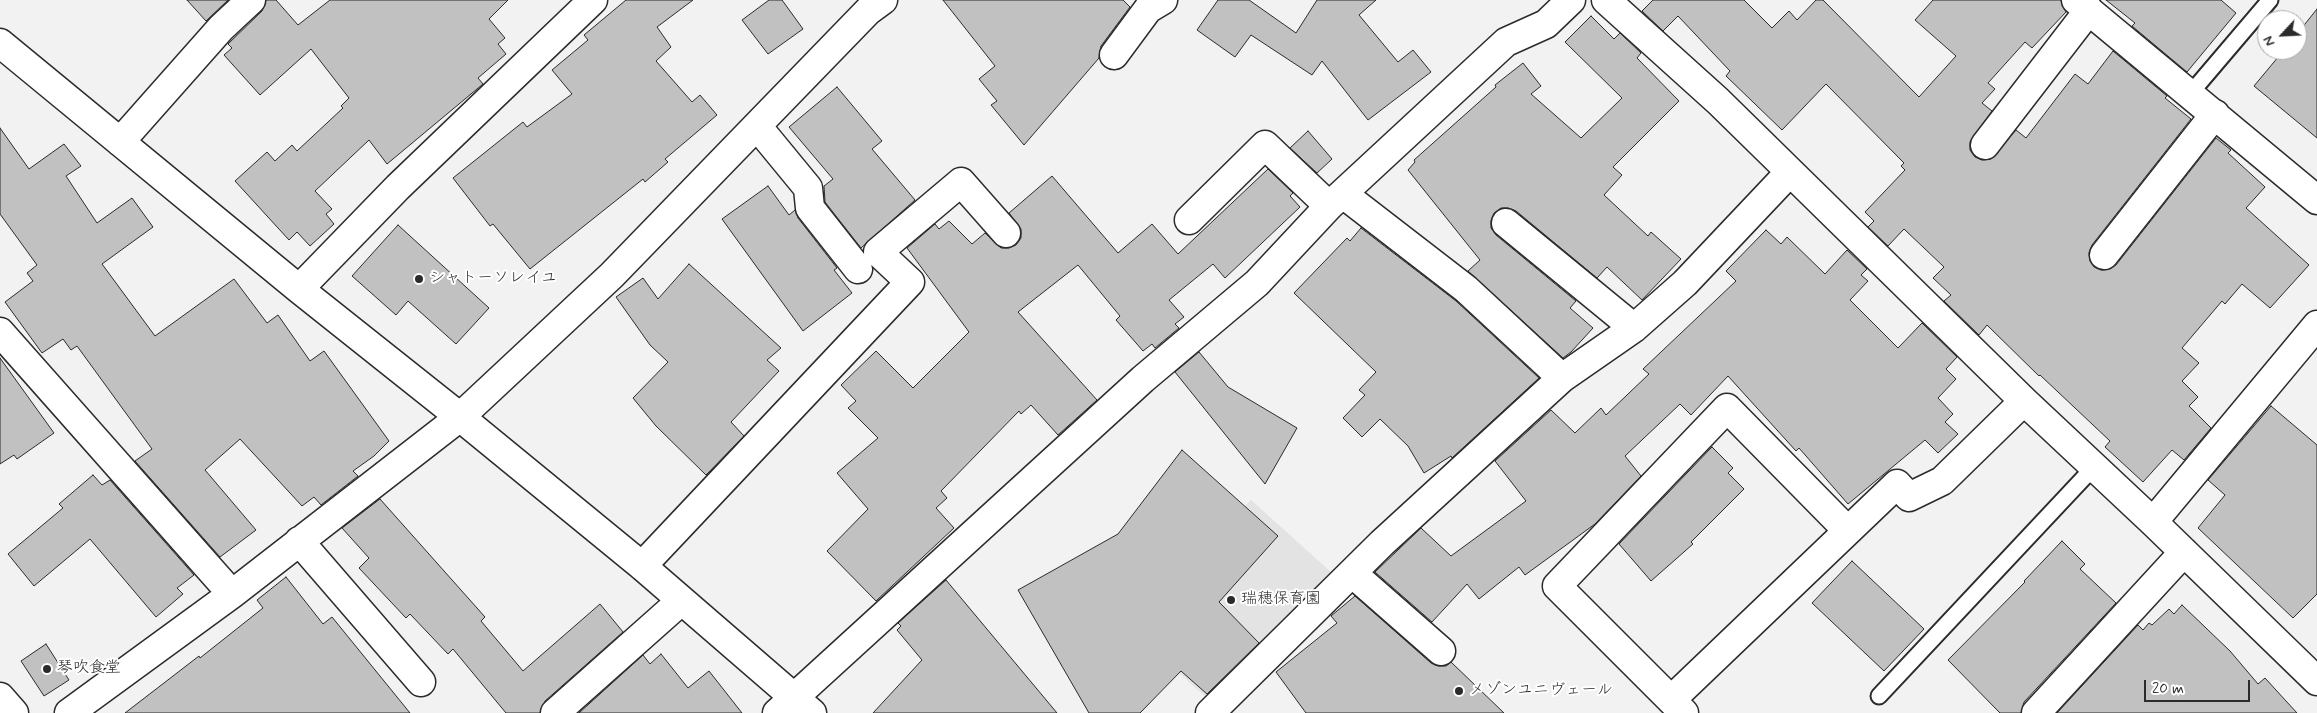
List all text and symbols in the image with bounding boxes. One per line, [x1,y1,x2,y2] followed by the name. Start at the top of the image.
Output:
[2257,10,2307,60] north arrow
[2259,33,2279,49] text: N
[429,269,557,289] place label: シャトーソレイユ
[413,273,425,285] marker: シャトーソレイユ
[1241,590,1321,610] place label: 瑞穂保育園
[1225,594,1237,606] marker: 瑞穂保育園
[57,659,121,679] place label: 琴吹食堂
[41,663,53,675] marker: 琴吹食堂
[2147,670,2253,702] scale bar
[2152,679,2184,699] text: 20 m
[1469,681,1613,701] place label: メゾンユニヴェール
[1453,685,1465,697] marker: メゾンユニヴェール

